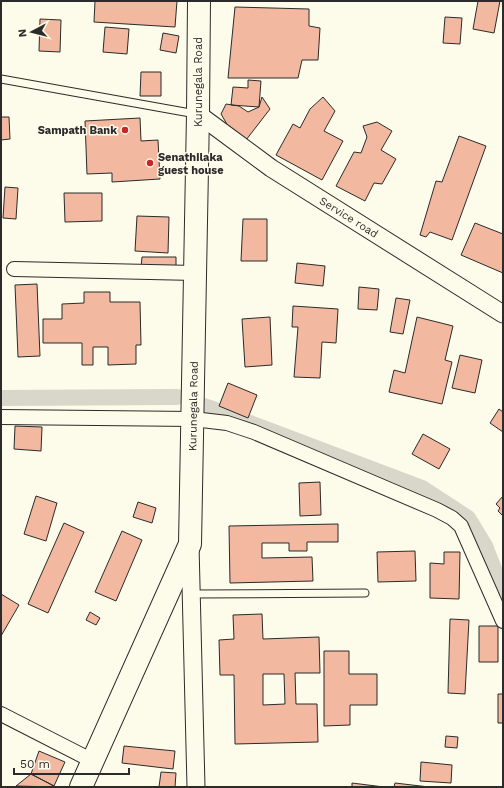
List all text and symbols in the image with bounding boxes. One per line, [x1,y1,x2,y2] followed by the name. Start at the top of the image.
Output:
[12,12,52,52] north arrow
[16,28,30,38] text: N
[192,37,205,127] street label: Kurunegala Road
[38,124,117,137] place label: Sampath Bank
[120,125,130,135] marker: Sampath Bank
[158,151,224,177] place label: Senathilaka guest house
[145,158,155,168] marker: Senathilaka guest house
[317,194,381,241] street label: Service road
[186,361,201,451] street label: Kurunegala Road
[14,750,129,776] scale bar
[20,757,50,771] text: 50 m

